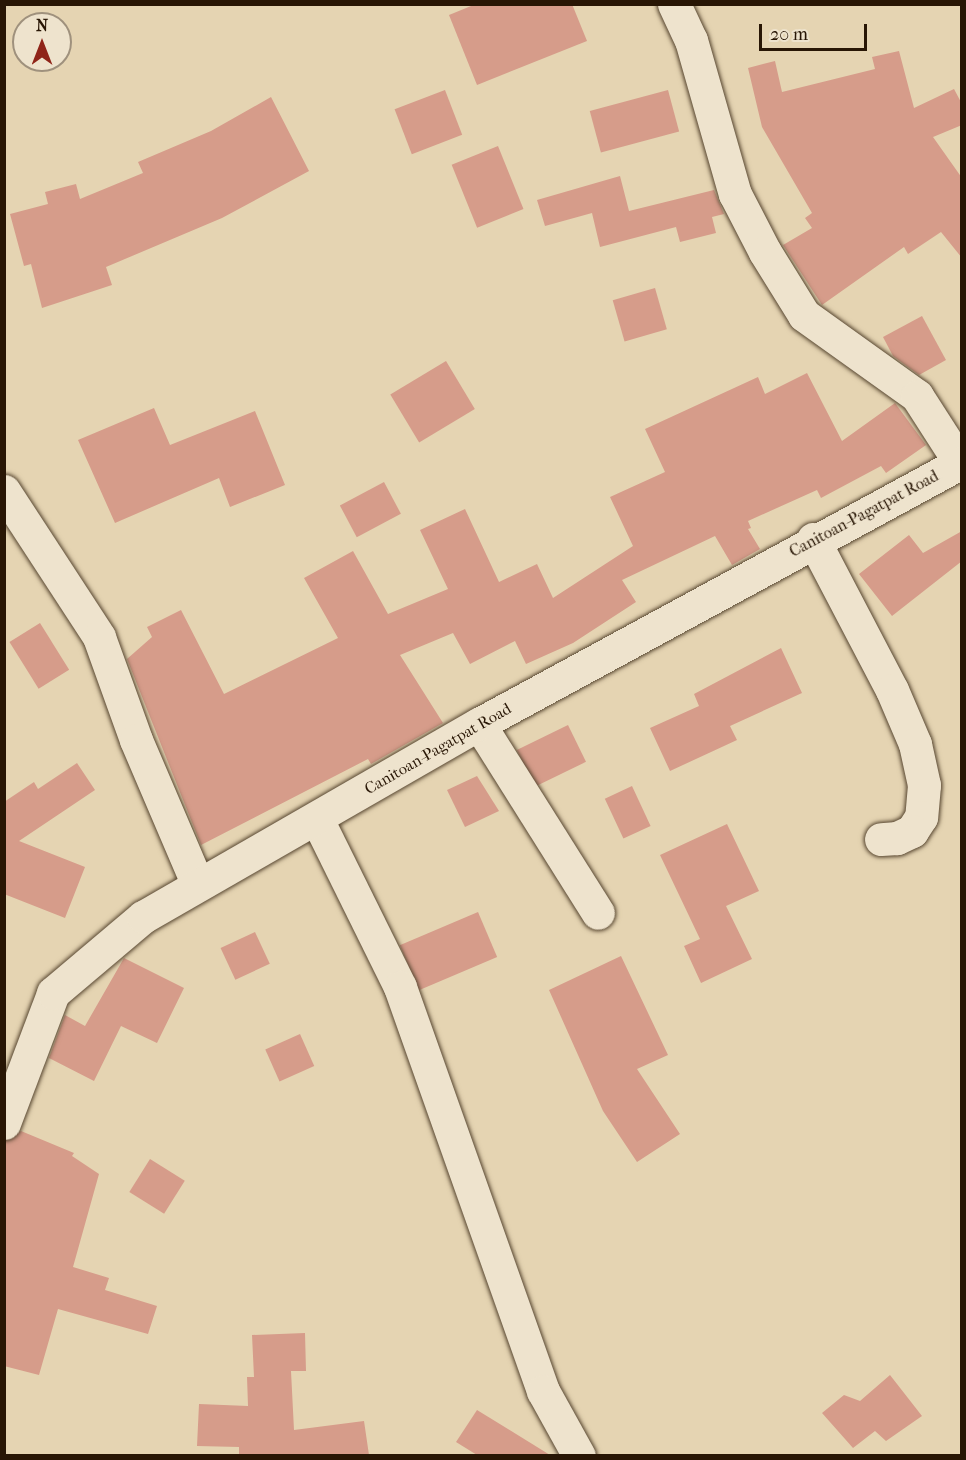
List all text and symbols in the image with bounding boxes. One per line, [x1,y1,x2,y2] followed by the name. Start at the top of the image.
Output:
[12,12,72,72] north arrow
[762,12,870,50] scale bar
[36,16,48,35] text: N
[770,24,808,45] text: 20 m
[786,467,942,561] street label: Canitoan-Pagatpat Road
[361,699,515,799] street label: Canitoan-Pagatpat Road

